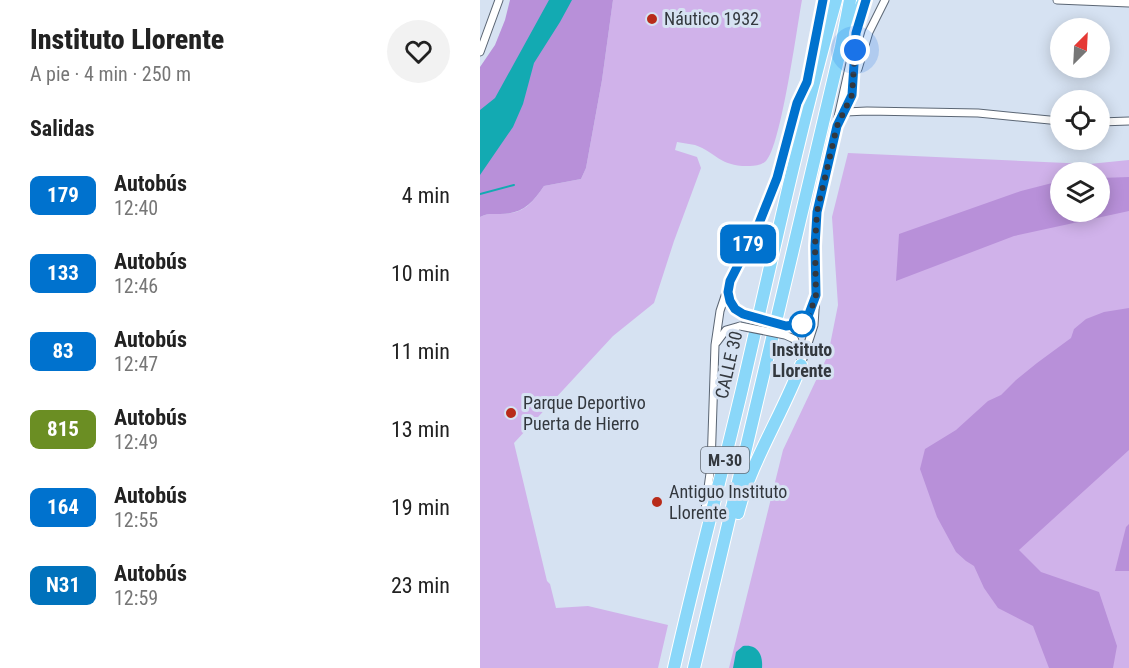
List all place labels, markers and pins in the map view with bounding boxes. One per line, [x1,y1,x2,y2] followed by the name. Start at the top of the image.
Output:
[664,8,759,29] place label: Náutico 1932
[645,12,659,26] marker: Náutico 1932
[789,311,815,337] marker: Instituto Llorente
[772,339,832,381] place label: Instituto Llorente
[523,392,646,434] place label: Parque Deportivo Puerta de Hierro
[504,406,518,420] marker: Parque Deportivo Puerta de Hierro
[669,481,787,523] place label: Antiguo Instituto Llorente
[650,495,664,509] marker: Antiguo Instituto Llorente

